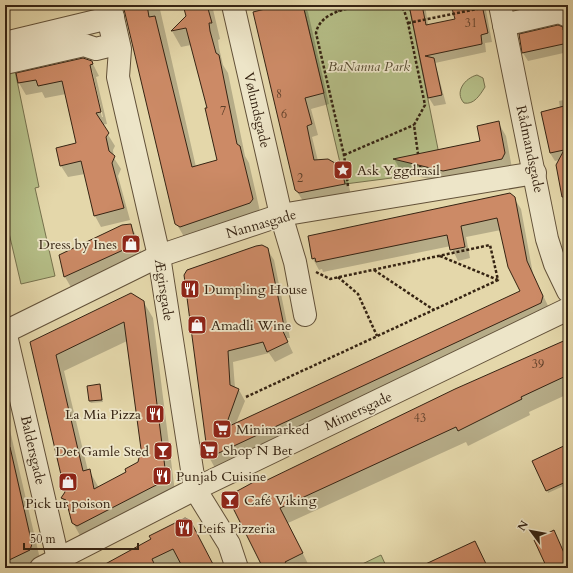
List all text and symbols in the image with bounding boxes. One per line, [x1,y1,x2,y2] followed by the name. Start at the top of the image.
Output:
[465,15,477,31] house number: 31
[328,57,410,76] park label: BaNanna Park
[239,70,275,150] street label: Vølundsgade
[276,86,282,102] house number: 8
[220,103,226,119] house number: 7
[511,104,549,194] street label: Rådmandsgade
[281,106,287,122] house number: 6
[332,159,354,181] place icon: Ask Yggdrasil
[357,161,440,180] place label: Ask Yggdrasil
[297,170,303,186] house number: 2
[224,205,298,243] street label: Nannasgade
[120,233,142,255] shop icon: Dress by Ines
[39,235,117,254] place label: Dress by Ines
[150,258,178,322] street label: Ægirsgade
[179,278,201,300] restaurant icon: Dumpling House
[204,280,307,299] place label: Dumpling House
[186,314,208,336] shop icon: Amadli Wine
[211,316,291,335] place label: Amadli Wine
[532,356,544,372] house number: 39
[321,387,395,435] street label: Mimersgade
[144,403,166,425] restaurant icon: La Mia Pizza
[65,405,141,424] place label: La Mia Pizza
[414,410,426,426] house number: 43
[16,414,50,486] street label: Baldersgade
[211,418,233,440] supermarket icon: Minimarked
[236,420,310,439] place label: Minimarked
[198,439,220,461] supermarket icon: Shop N Bet
[152,440,174,462] bar icon: Det Gamle Sted
[223,441,293,460] place label: Shop N Bet
[55,442,150,461] place label: Det Gamle Sted
[151,465,173,487] restaurant icon: Punjab Cuisine
[176,467,266,486] place label: Punjab Cuisine
[57,471,79,493] shop icon: Pick ur poison
[219,489,241,511] bar icon: Café Viking
[244,491,317,510] place label: Café Viking
[25,494,111,513] place label: Pick ur poison
[511,511,551,551] north arrow
[173,517,195,539] restaurant icon: Leifs Pizzeria
[514,518,532,534] text: N
[198,519,276,538] place label: Leifs Pizzeria
[24,525,138,551] scale bar
[30,531,57,547] text: 50 m

